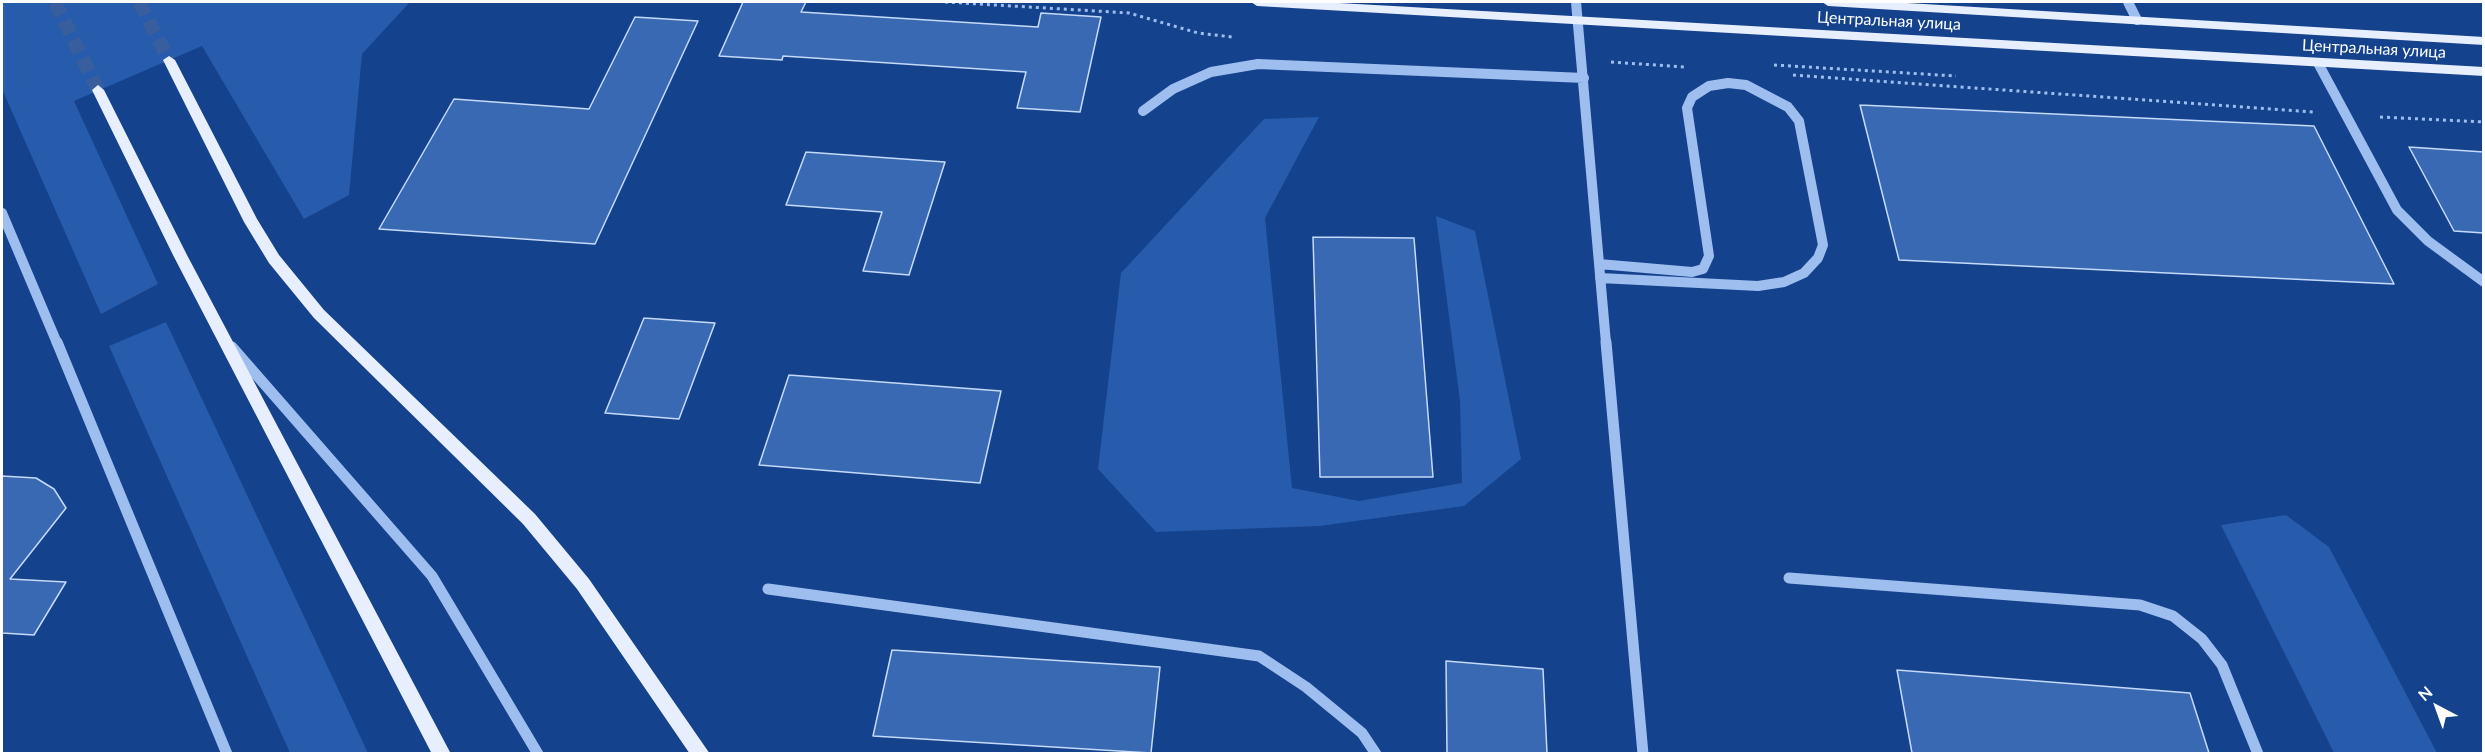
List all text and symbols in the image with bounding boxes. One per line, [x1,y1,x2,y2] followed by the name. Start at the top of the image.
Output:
[1817,8,1961,34] street label: Центральная улица
[2302,36,2446,62] street label: Центральная улица
[2407,677,2467,737] north arrow
[2414,682,2436,704] text: N

